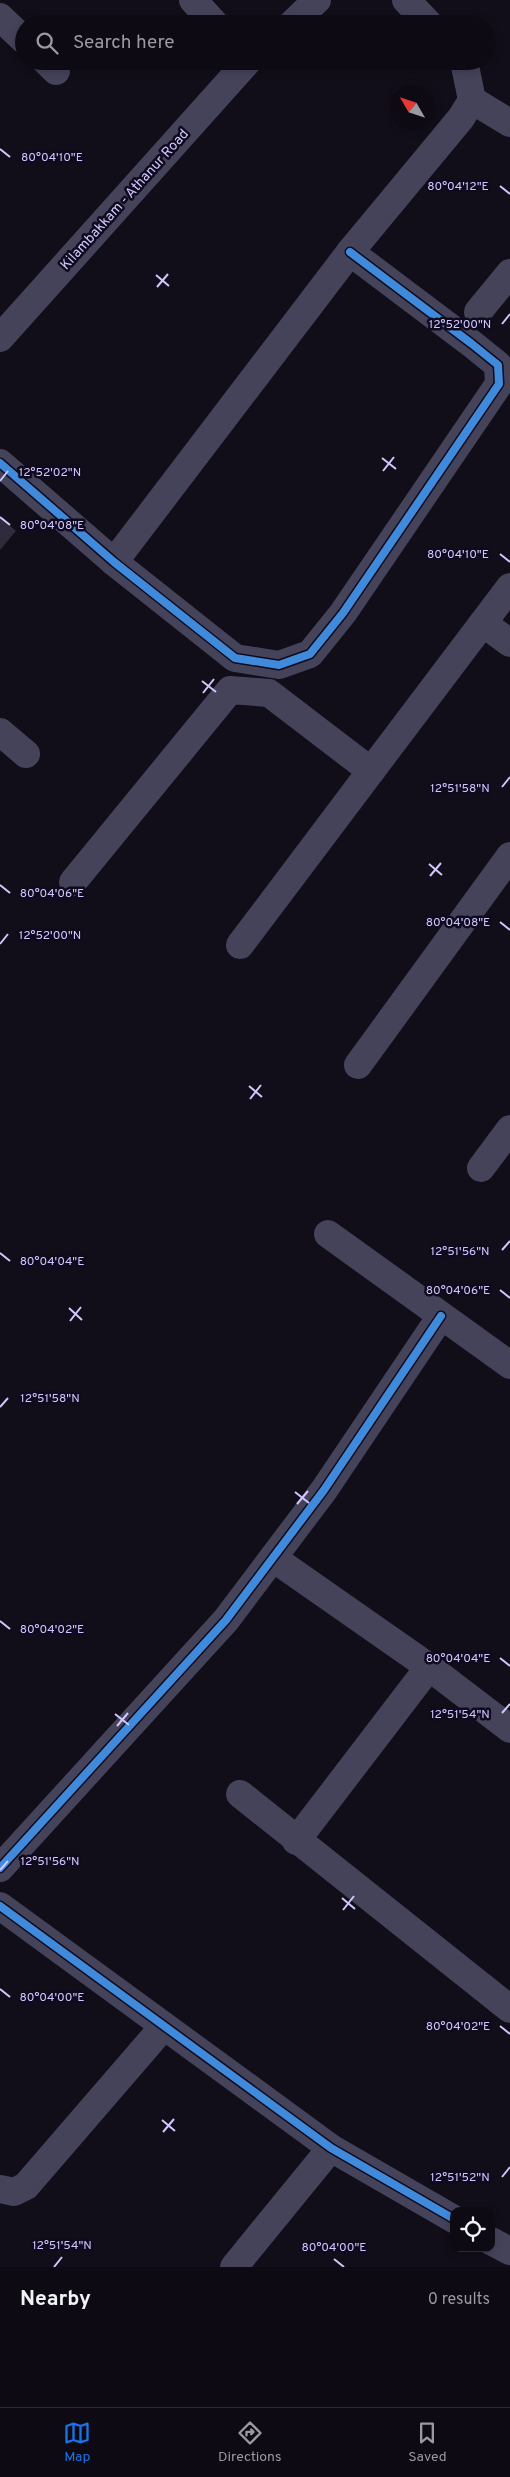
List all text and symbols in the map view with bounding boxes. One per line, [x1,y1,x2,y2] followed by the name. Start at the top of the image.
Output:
[15,15,495,70] search box
[33,29,61,57] icon: search
[73,31,175,55] text: Search here
[390,85,435,130] north arrow
[57,126,193,274] street label: Kilambakkam - Athanur Road
[21,150,83,166] text: 80°04'10"E
[427,179,489,195] text: 80°04'12"E
[429,317,491,333] text: 12°52'00"N
[19,465,81,481] text: 12°52'02"N
[20,518,84,534] text: 80°04'08"E
[427,547,489,563] text: 80°04'10"E
[430,781,490,797] text: 12°51'58"N
[20,886,84,902] text: 80°04'06"E
[426,915,490,931] text: 80°04'08"E
[19,928,81,944] text: 12°52'00"N
[430,1244,490,1260] text: 12°51'56"N
[20,1254,84,1270] text: 80°04'04"E
[426,1283,490,1299] text: 80°04'06"E
[20,1391,80,1407] text: 12°51'58"N
[20,1622,84,1638] text: 80°04'02"E
[426,1651,490,1667] text: 80°04'04"E
[430,1707,490,1723] text: 12°51'54"N
[20,1854,80,1870] text: 12°51'56"N
[20,1990,84,2006] text: 80°04'00"E
[426,2019,490,2035] text: 80°04'02"E
[430,2170,490,2186] text: 12°51'52"N
[450,2207,495,2252] map controls
[450,2207,495,2252] button: locate
[32,2238,92,2254] text: 12°51'54"N
[302,2240,366,2256] text: 80°04'00"E
[20,2286,91,2313] text: Nearby
[428,2290,490,2310] text: 0 results
[63,2419,91,2466] tab: Map
[218,2419,282,2466] tab: Directions
[408,2419,447,2466] tab: Saved

